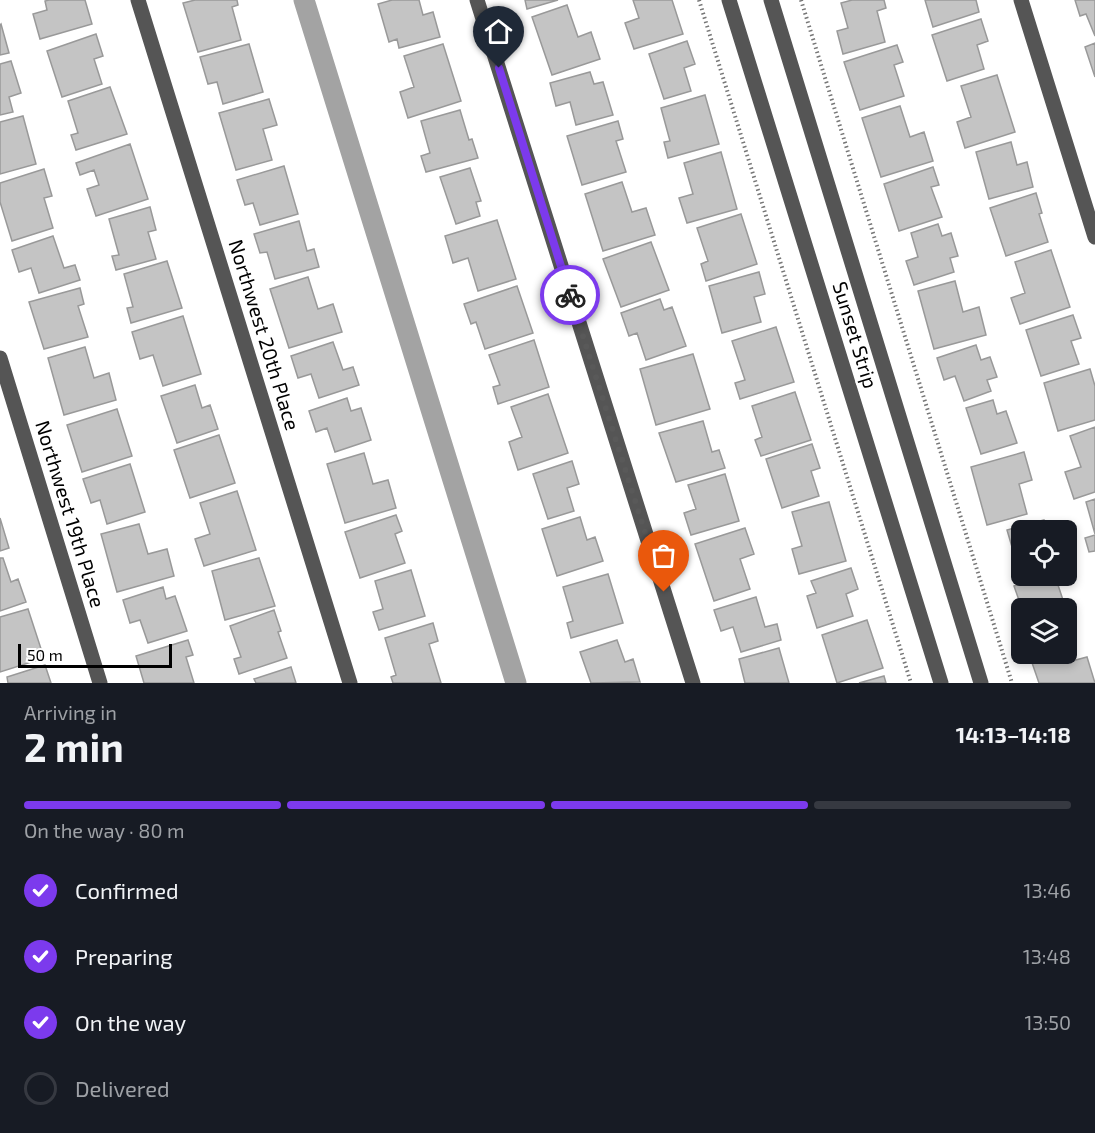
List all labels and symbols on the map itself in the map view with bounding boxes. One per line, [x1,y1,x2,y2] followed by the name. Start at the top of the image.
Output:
[473,6,524,68] pin
[225,236,305,433] street label: Northwest 20th Place
[540,265,600,325] courier
[828,278,884,391] street label: Sunset Strip
[31,417,111,610] street label: Northwest 19th Place
[638,530,689,592] pin
[18,641,172,668] scale bar

